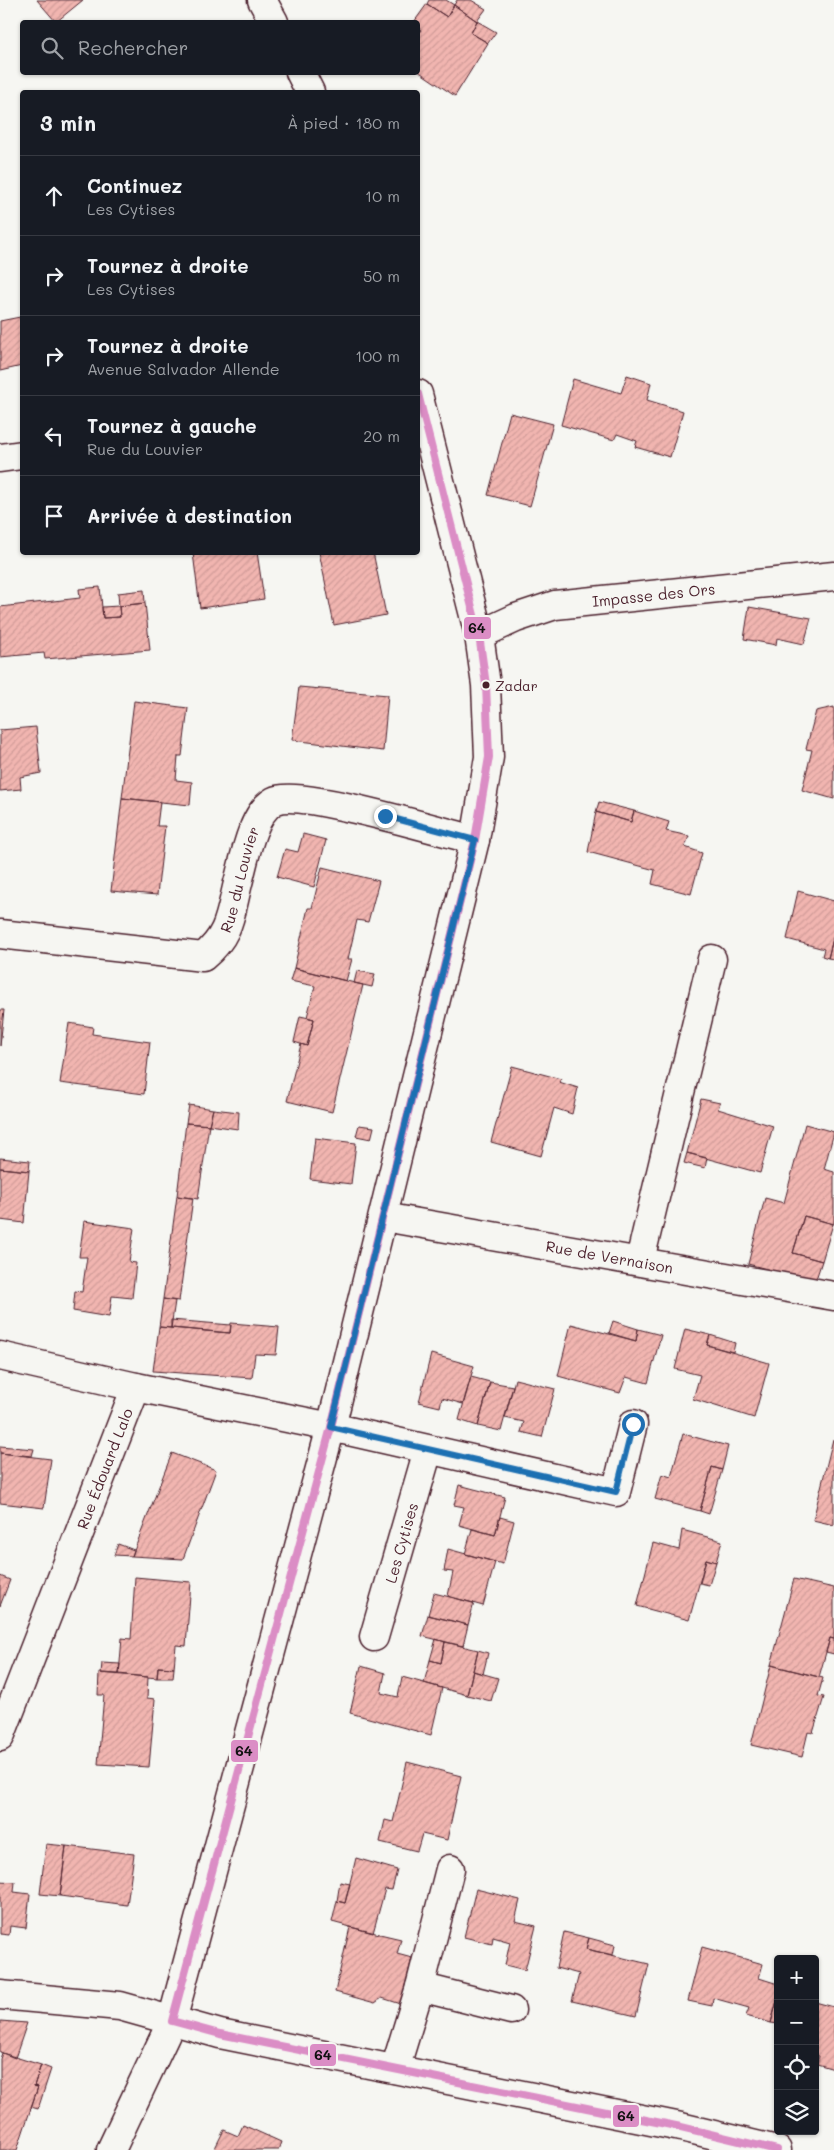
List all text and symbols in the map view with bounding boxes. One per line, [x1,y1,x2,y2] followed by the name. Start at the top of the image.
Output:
[20,20,420,75] search box
[38,34,66,62] icon: search
[78,35,188,60] text: Rechercher
[40,109,96,136] text: 3 min
[287,112,400,133] text: À pied · 180 m
[87,173,182,198] text: Continuez
[40,182,68,210] icon: ahead
[365,185,400,206] text: 10 m
[87,198,175,219] text: Les Cytises
[87,253,249,278] text: Tournez à droite
[40,262,68,290] icon: right
[363,265,400,286] text: 50 m
[87,278,175,299] text: Les Cytises
[87,333,249,358] text: Tournez à droite
[40,342,68,370] icon: right
[355,345,400,366] text: 100 m
[87,358,280,379] text: Avenue Salvador Allende
[87,413,256,438] text: Tournez à gauche
[40,422,68,450] icon: left
[363,425,400,446] text: 20 m
[87,438,203,459] text: Rue du Louvier
[40,502,68,530] icon: arrive
[87,503,292,528] text: Arrivée à destination
[591,578,716,611] street label: Impasse des Ors
[463,616,492,640] line badge: 64
[468,618,486,637] text: 64
[495,676,538,695] place label: Zadar
[481,680,491,690] marker: Zadar
[374,805,397,828] route end
[215,823,263,936] street label: Rue du Louvier
[544,1236,675,1278] street label: Rue de Vernaison
[72,1405,137,1532] street label: Rue Édouard Lalo
[622,1413,645,1436] route start
[380,1500,422,1585] street label: Les Cytises
[230,1739,259,1763] line badge: 64
[235,1741,253,1760] text: 64
[774,1955,819,2135] map controls
[774,1955,819,2000] button: +
[774,2000,819,2045] button: −
[309,2043,337,2067] line badge: 64
[314,2045,332,2064] text: 64
[774,2045,819,2090] button: locate
[774,2090,819,2135] button: layers
[612,2104,640,2128] line badge: 64
[617,2106,635,2125] text: 64

